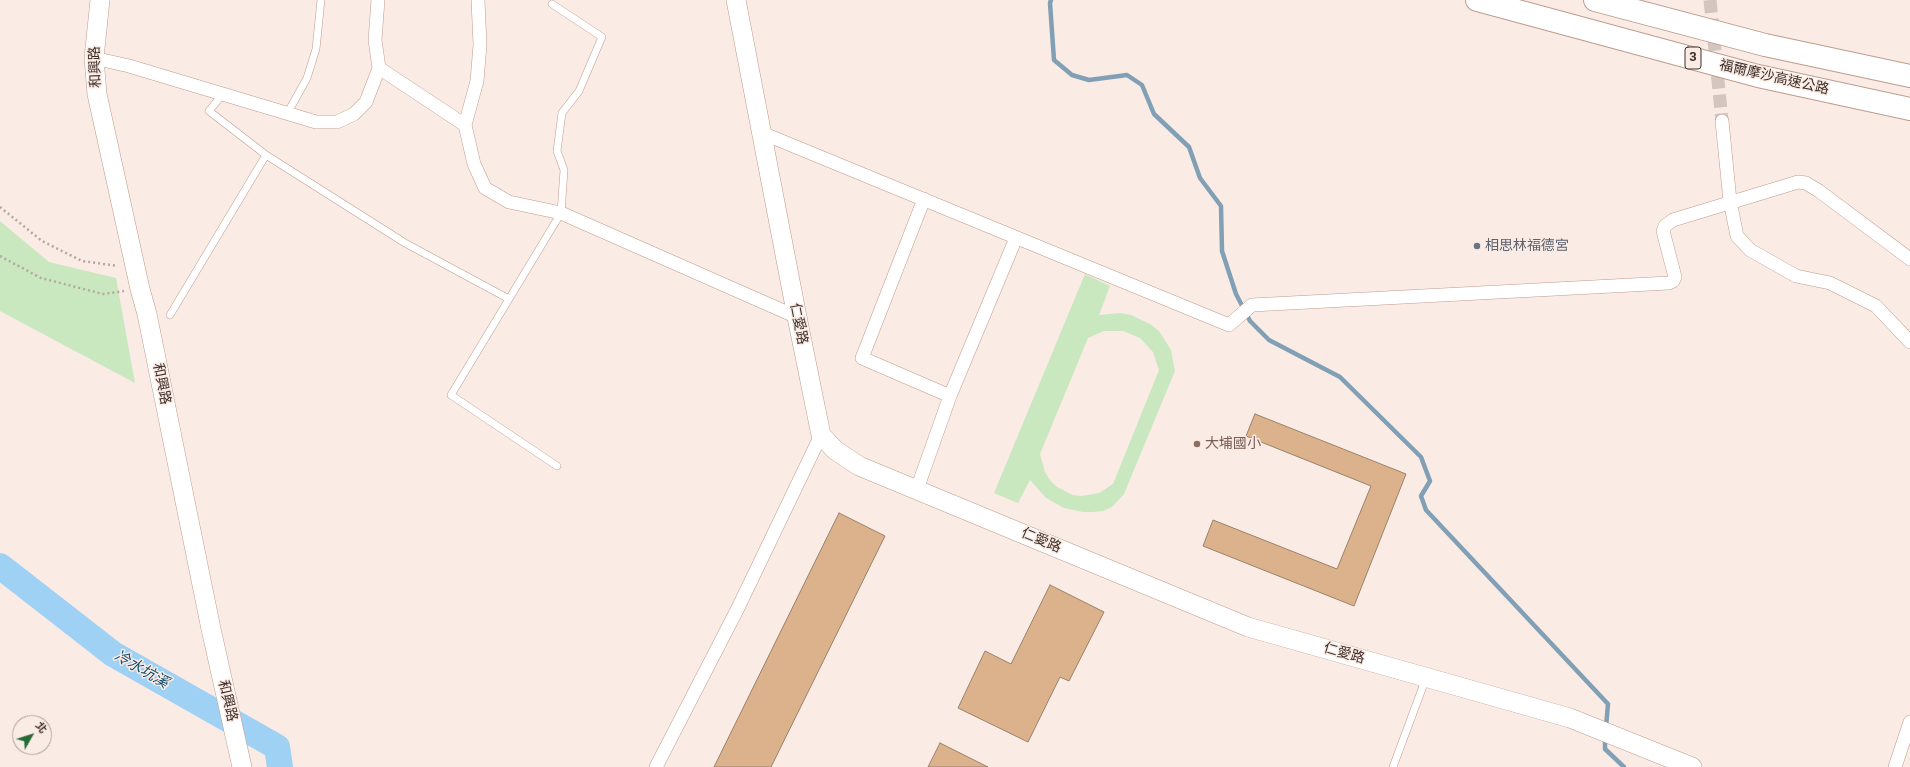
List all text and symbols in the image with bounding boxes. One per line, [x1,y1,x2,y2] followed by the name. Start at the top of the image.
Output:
[87,46,105,88] street label: 和興路
[1685,47,1701,69] road number: 3
[1718,57,1830,99] street label: 福爾摩沙高速公路
[1485,238,1569,254] place label: 相思林福德宮
[1472,241,1482,251] marker: 相思林福德宮
[786,302,810,346] street label: 仁愛路
[149,362,173,406] street label: 和興路
[1205,436,1261,452] place label: 大埔國小
[1192,439,1202,449] marker: 大埔國小
[1018,525,1064,557] street label: 仁愛路
[1321,640,1367,668] street label: 仁愛路
[111,647,171,693] water label: 冷水坑溪
[214,679,240,723] street label: 和興路
[12,715,52,755] north arrow
[32,719,49,736] text: 北

